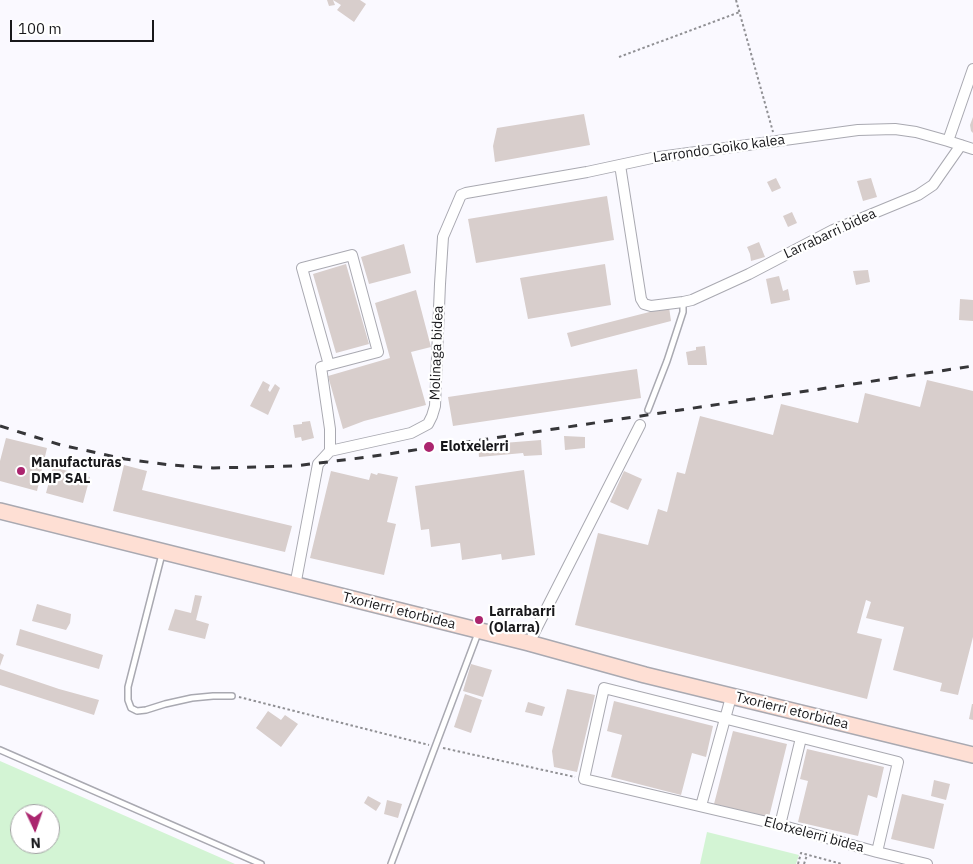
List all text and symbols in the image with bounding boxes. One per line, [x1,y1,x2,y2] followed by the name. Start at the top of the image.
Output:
[12,10,156,42] scale bar
[18,19,62,38] text: 100 m
[652,131,786,167] street label: Larrondo Goiko kalea
[781,205,879,263] street label: Larrabarri bidea
[427,305,447,401] street label: Molinaga bidea
[440,439,509,455] place label: Elotxelerri
[422,440,436,454] marker: Elotxelerri
[31,455,122,488] place label: Manufacturas DMP SAL
[15,465,27,477] marker: Manufacturas DMP SAL
[341,589,457,633] street label: Txorierri etorbidea
[489,604,555,636] place label: Larrabarri (Olarra)
[473,614,485,626] marker: Larrabarri (Olarra)
[734,689,850,733] street label: Txorierri etorbidea
[10,804,60,854] north arrow
[762,814,866,856] street label: Elotxelerri bidea
[30,834,41,852] text: N

